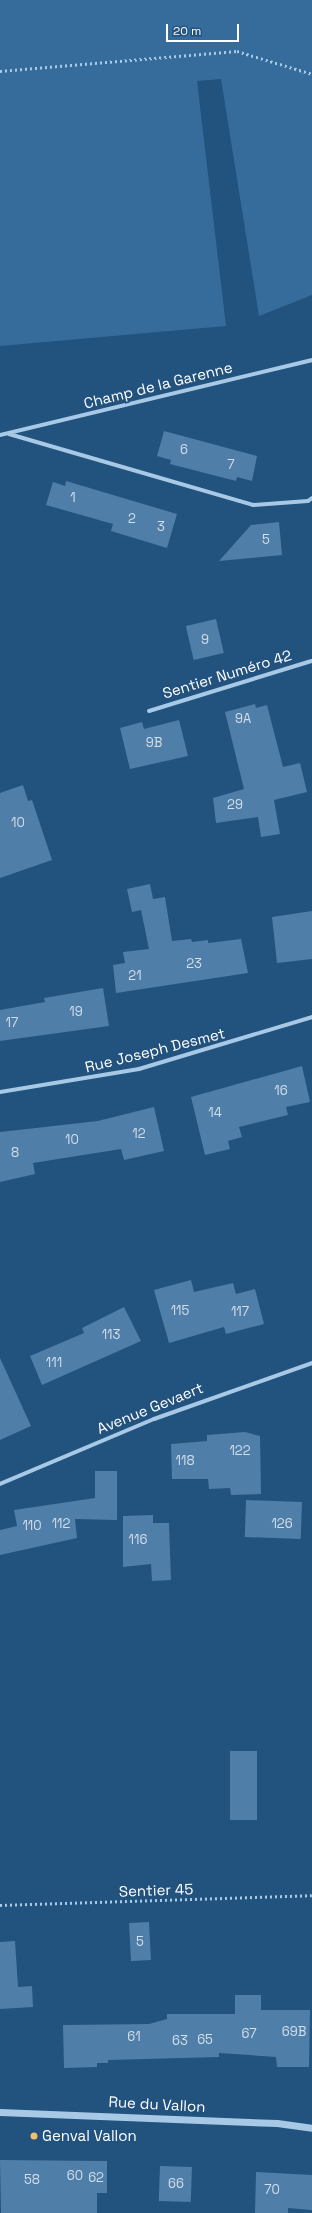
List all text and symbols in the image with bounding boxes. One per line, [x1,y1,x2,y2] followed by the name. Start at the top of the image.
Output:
[168,16,241,42] scale bar
[173,23,201,39] text: 20 m
[82,358,234,412] street label: Champ de la Garenne
[180,442,188,458] house number: 6
[227,457,235,473] house number: 7
[70,490,76,506] house number: 1
[128,511,136,527] house number: 2
[157,519,165,535] house number: 3
[262,532,270,548] house number: 5
[201,632,209,648] house number: 9
[160,646,294,702] street label: Sentier Numéro 42
[235,711,251,727] house number: 9A
[146,735,162,751] house number: 9B
[227,797,243,813] house number: 29
[11,815,25,831] house number: 10
[186,956,202,972] house number: 23
[128,968,142,984] house number: 21
[69,1004,83,1020] house number: 19
[6,1015,18,1031] house number: 17
[83,1024,227,1076] street label: Rue Joseph Desmet
[274,1083,288,1099] house number: 16
[208,1105,222,1121] house number: 14
[132,1126,146,1142] house number: 12
[65,1132,79,1148] house number: 10
[11,1145,19,1161] house number: 8
[171,1303,189,1319] house number: 115
[231,1304,249,1320] house number: 117
[102,1327,120,1343] house number: 113
[46,1355,62,1371] house number: 111
[94,1378,206,1438] street label: Avenue Gevaert
[229,1443,251,1459] house number: 122
[176,1453,194,1469] house number: 118
[52,1516,70,1532] house number: 112
[271,1516,293,1532] house number: 126
[22,1518,42,1534] house number: 110
[129,1532,147,1548] house number: 116
[119,1880,193,1900] street label: Sentier 45
[136,1934,144,1950] house number: 5
[282,2024,306,2040] house number: 69B
[241,2026,257,2042] house number: 67
[127,2029,141,2045] house number: 61
[197,2032,213,2048] house number: 65
[172,2033,188,2049] house number: 63
[108,2092,206,2116] street label: Rue du Vallon
[42,2127,137,2145] place label: Genval Vallon
[29,2131,39,2141] marker: Genval Vallon
[67,2168,83,2184] house number: 60
[88,2170,104,2186] house number: 62
[24,2172,40,2188] house number: 58
[168,2176,184,2192] house number: 66
[264,2182,280,2198] house number: 70

